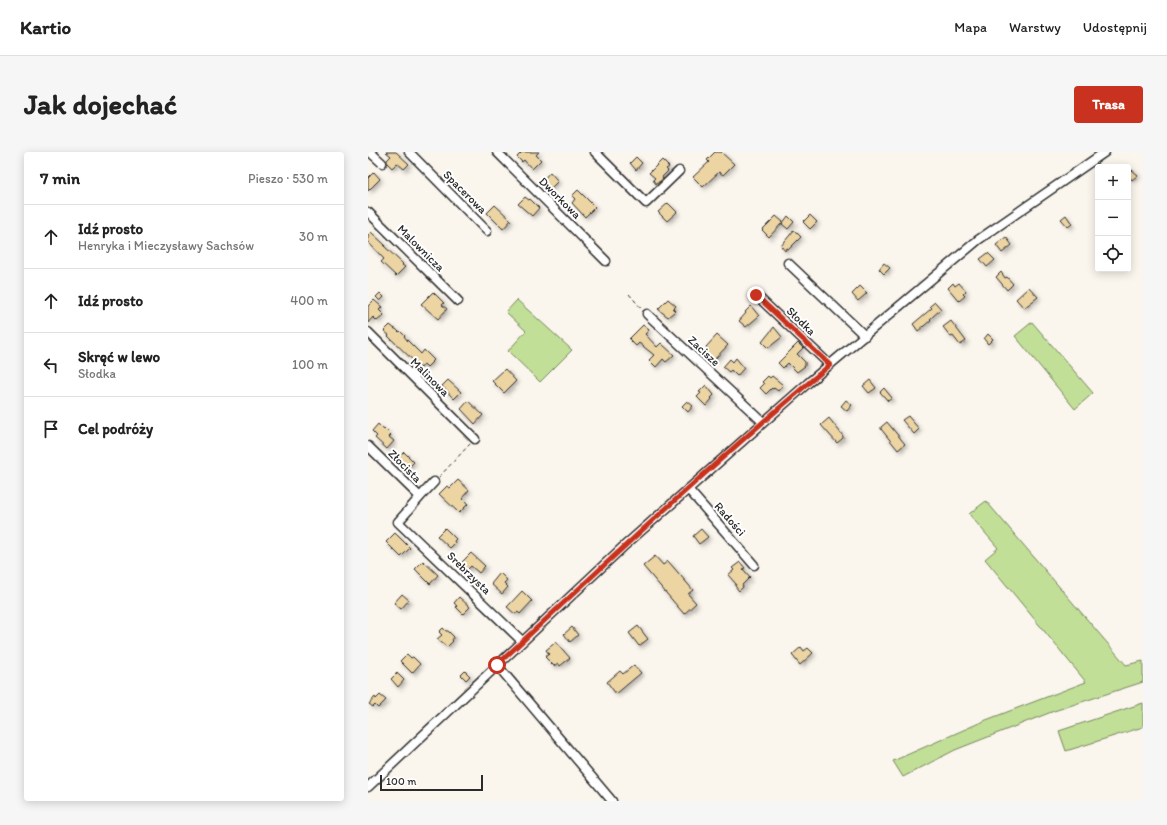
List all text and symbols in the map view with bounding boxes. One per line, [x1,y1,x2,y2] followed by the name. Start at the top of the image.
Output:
[20,16,71,39] text: Kartio
[954,19,987,36] text: Mapa
[1009,19,1061,36] text: Warstwy
[1083,19,1147,36] text: Udostępnij
[1074,86,1143,123] button: Trasa
[24,87,177,121] text: Jak dojechać
[1095,164,1131,272] map controls
[1095,164,1131,200] button: +
[440,167,490,217] street label: Spacerowa
[40,168,80,188] text: 7 min
[248,171,328,186] text: Pieszo · 530 m
[536,174,584,222] street label: Dworkowa
[1095,200,1131,236] button: −
[78,220,143,238] text: Idź prosto
[395,222,448,275] street label: Malownicza
[40,226,62,248] icon: ahead
[299,229,328,244] text: 30 m
[1095,236,1131,272] button: locate
[78,238,254,253] text: Henryka i Mieczysławy Sachsów
[747,286,765,304] route end
[40,290,62,312] icon: ahead
[78,292,143,310] text: Idź prosto
[290,293,328,308] text: 400 m
[784,304,819,338] street label: Słodka
[685,333,723,369] street label: Zacisze
[78,348,160,366] text: Skręć w lewo
[40,354,62,376] icon: left
[408,355,453,400] street label: Malinowa
[292,357,328,372] text: 100 m
[78,366,116,381] text: Słodka
[40,418,62,440] icon: arrive
[78,420,153,438] text: Cel podróży
[385,446,425,486] street label: Złocista
[712,499,748,539] street label: Radości
[444,549,494,598] street label: Srebrzysta
[488,656,506,674] route start
[380,773,483,792] scale bar
[386,775,416,788] text: 100 m

